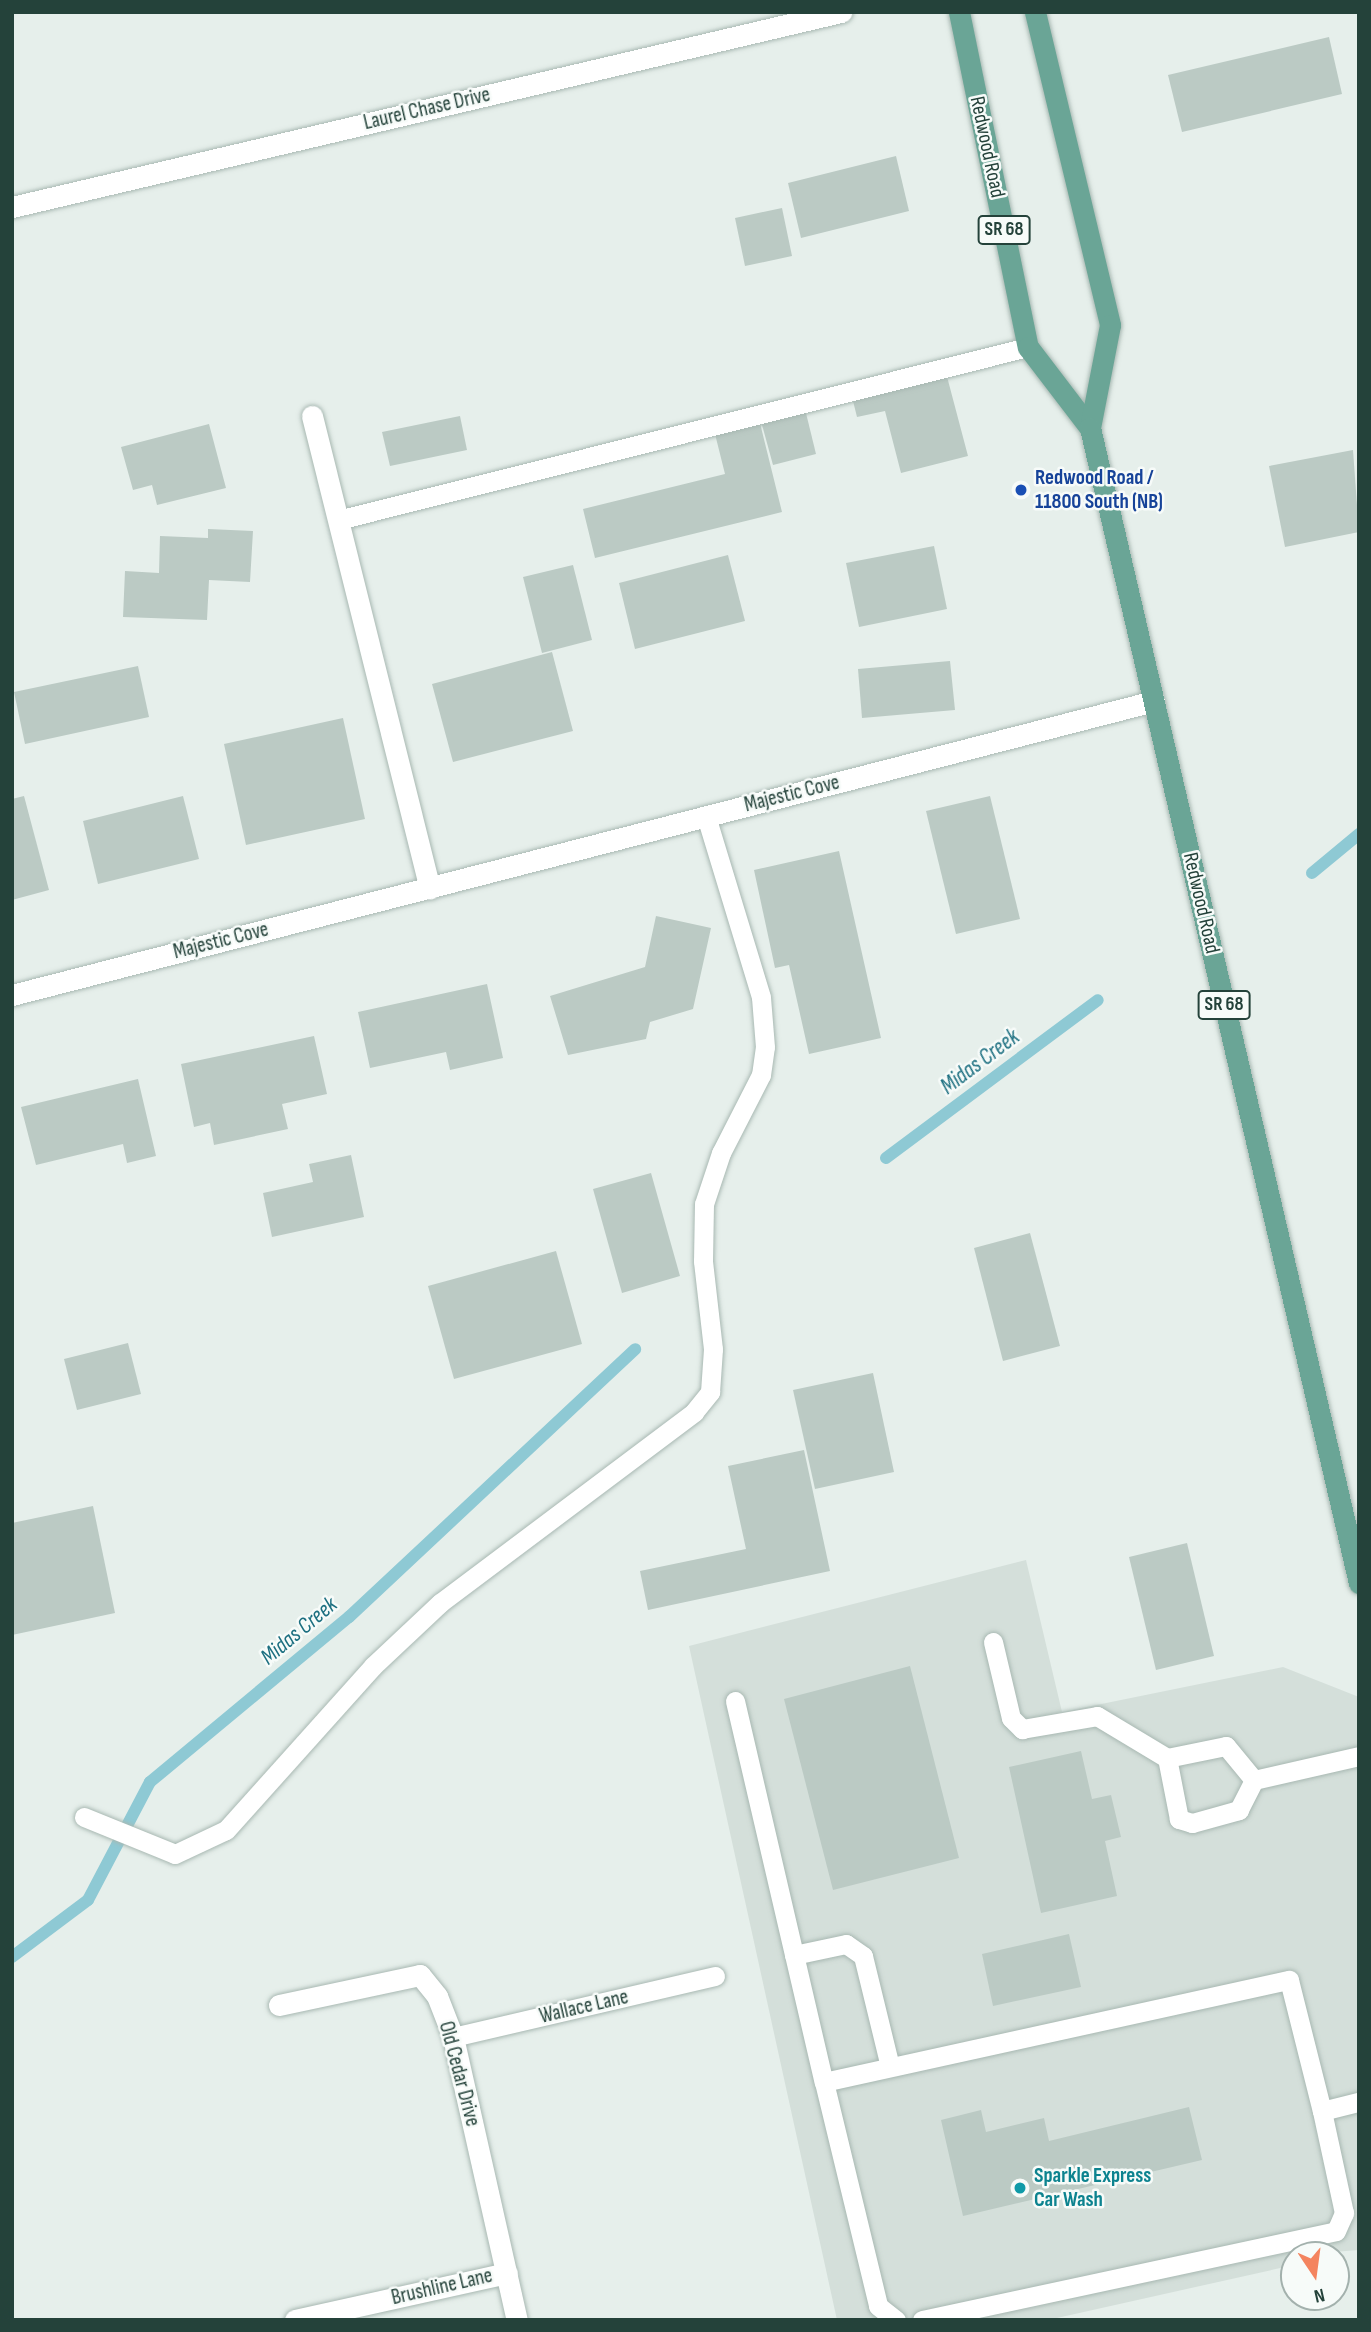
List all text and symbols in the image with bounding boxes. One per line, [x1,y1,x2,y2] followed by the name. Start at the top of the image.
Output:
[361,82,493,136] street label: Laurel Chase Drive
[964,94,1010,200] street label: Redwood Road
[976,214,1032,246] road number: SR 68
[1035,465,1163,515] place label: Redwood Road / 11800 South (NB)
[1013,482,1029,498] marker: Redwood Road / 11800 South (NB)
[742,770,842,818] street label: Majestic Cove
[1177,850,1225,956] street label: Redwood Road
[171,917,271,965] street label: Majestic Cove
[1196,990,1252,1021] road number: SR 68
[935,1023,1025,1101] water label: Midas Creek
[255,1591,343,1671] water label: Midas Creek
[537,1985,631,2029] street label: Wallace Lane
[433,2019,485,2129] street label: Old Cedar Drive
[1034,2163,1151,2213] place label: Sparkle Express Car Wash
[1012,2180,1028,2196] marker: Sparkle Express Car Wash
[1280,2241,1350,2311] north arrow
[389,2263,495,2311] street label: Brushline Lane
[1312,2283,1327,2307] text: N

